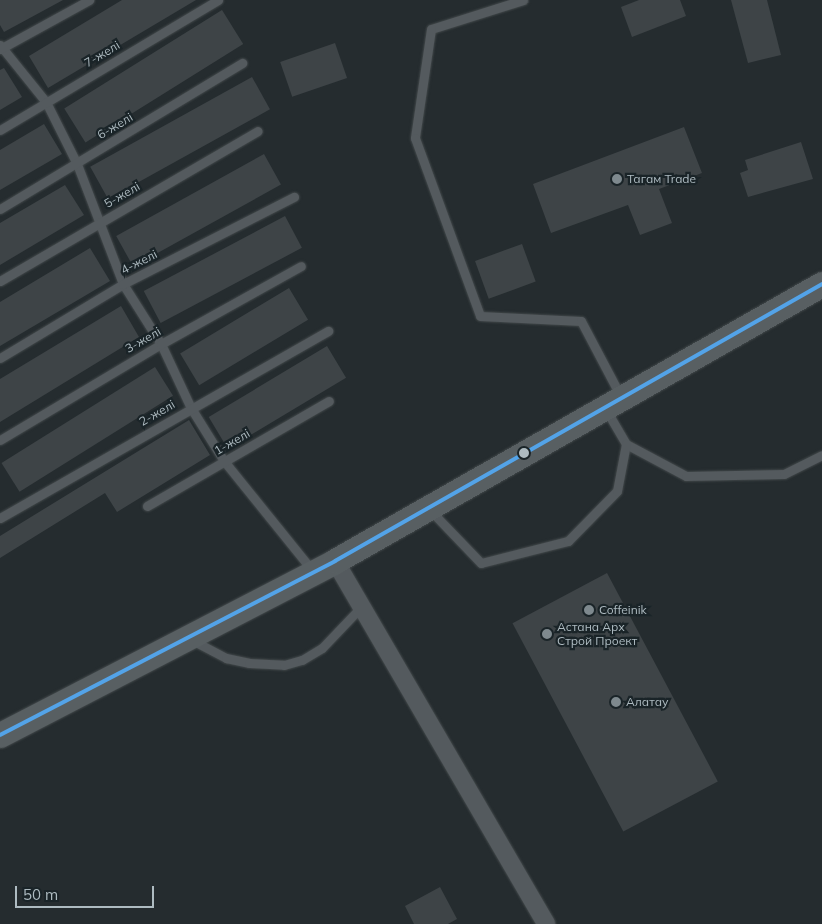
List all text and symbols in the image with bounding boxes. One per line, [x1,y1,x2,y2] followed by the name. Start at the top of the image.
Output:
[82,38,122,70] street label: 7-желі
[95,110,135,142] street label: 6-желі
[627,172,696,186] place label: Тагам Trade
[611,173,623,185] marker: Тагам Trade
[102,179,142,211] street label: 5-желі
[118,247,160,277] street label: 4-желі
[123,324,163,356] street label: 3-желі
[137,397,177,429] street label: 2-желі
[212,426,252,458] street label: 1-желі
[519,448,529,458] unlabelled marker
[599,603,647,617] place label: Coffeinik
[583,604,595,616] marker: Coffeinik
[557,620,637,648] place label: Астана Арх Строй Проект
[541,628,553,640] marker: Астана Арх Строй Проект
[626,695,668,709] place label: Алатау
[610,696,622,708] marker: Алатау
[18,876,156,908] scale bar
[23,885,58,904] text: 50 m

